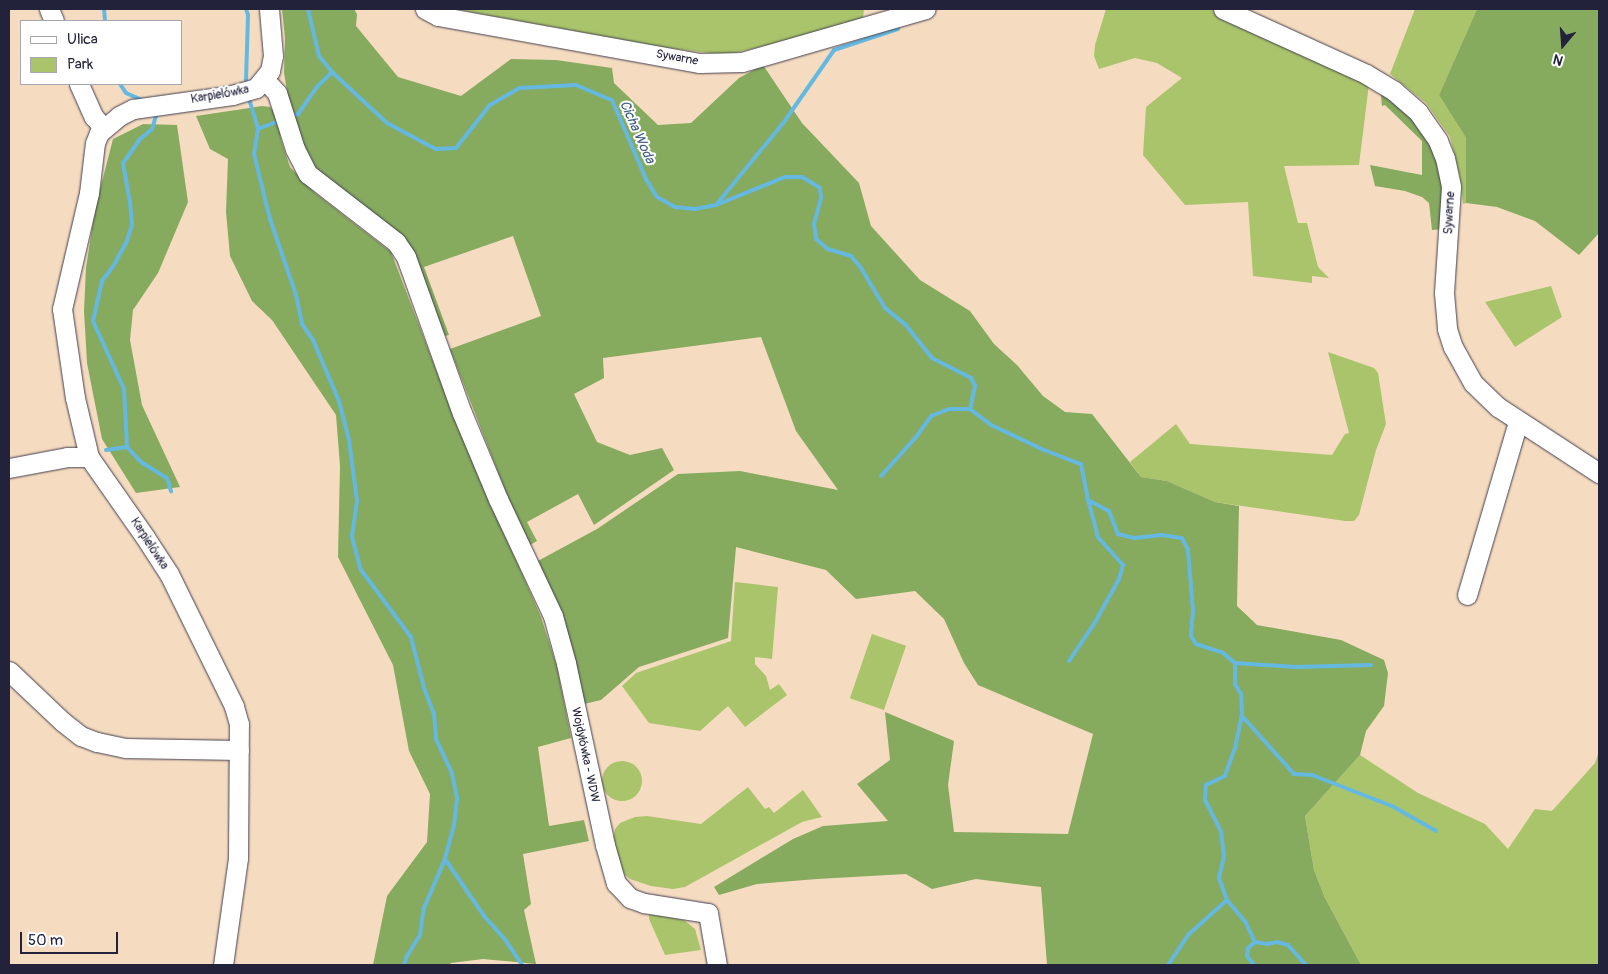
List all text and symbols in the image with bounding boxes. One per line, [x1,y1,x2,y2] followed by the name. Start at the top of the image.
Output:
[20,20,182,85] legend
[1538,20,1588,70] north arrow
[67,30,98,49] text: Ulica
[655,47,699,69] street label: Sywarne
[1551,50,1565,69] text: N
[67,55,93,74] text: Park
[190,83,250,107] street label: Karpielówka
[616,98,658,166] water label: Cicha Woda
[1442,191,1458,235] street label: Sywarne
[127,515,171,573] street label: Karpielówka
[568,706,602,804] street label: Wojdyłówka - WDW
[22,922,120,954] scale bar
[28,931,63,950] text: 50 m

